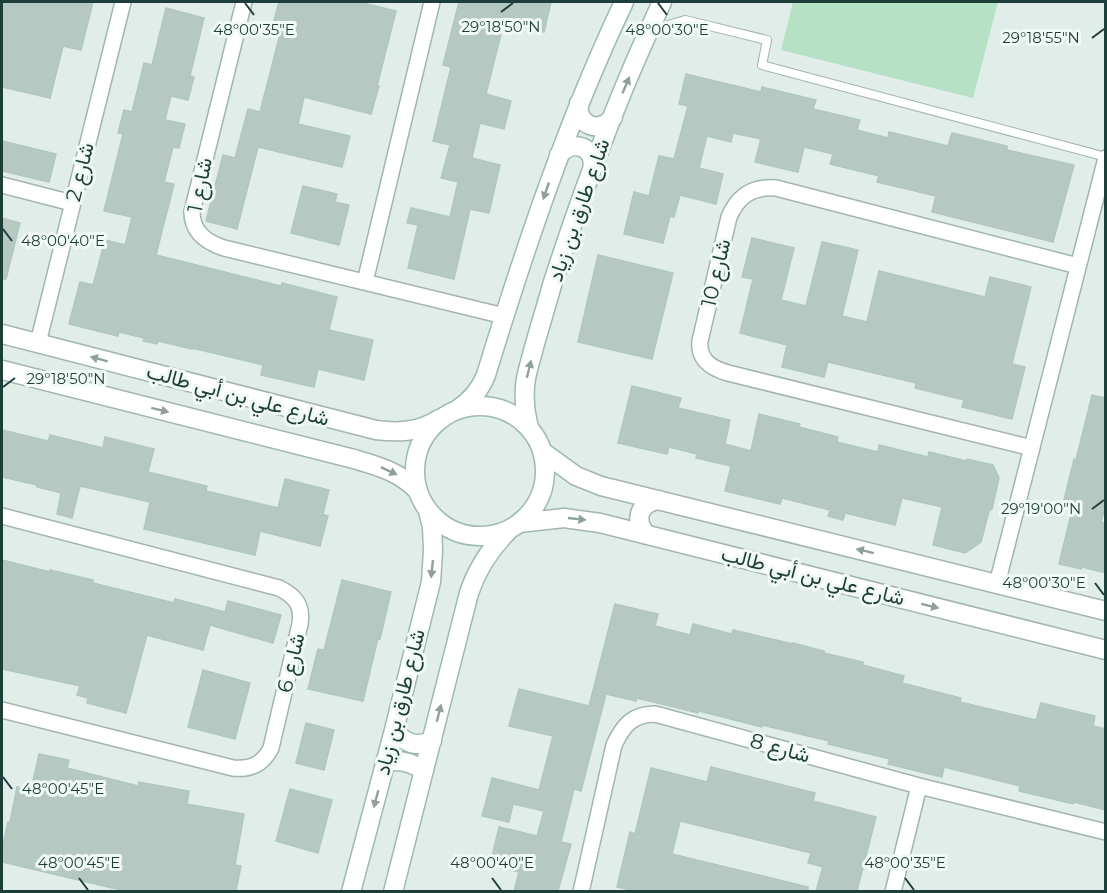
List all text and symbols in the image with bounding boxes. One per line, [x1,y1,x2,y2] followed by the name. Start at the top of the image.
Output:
[461,17,541,36] text: 29°18'50"N
[213,20,295,39] text: 48°00'35"E
[625,20,709,39] text: 48°00'30"E
[1002,28,1080,47] text: 29°18'55"N
[621,76,631,94] one-way arrow
[542,135,617,285] street label: شارع طارق بن زياد
[60,140,101,204] street label: شارع 2
[182,155,219,215] street label: شارع 1
[540,183,550,201] one-way arrow
[21,231,105,250] text: 48°00'40"E
[696,236,737,310] street label: شارع 10
[89,353,108,363] one-way arrow
[143,358,332,436] street label: شارع علي بن أبي طالب
[524,360,534,378] one-way arrow
[26,369,106,388] text: 29°18'50"N
[151,406,169,416] one-way arrow
[380,466,398,476] one-way arrow
[1001,499,1081,518] text: 29°19'00"N
[568,514,587,524] one-way arrow
[718,541,907,615] street label: شارع علي بن أبي طالب
[856,546,875,556] one-way arrow
[427,559,437,578] one-way arrow
[1002,573,1086,592] text: 48°00'30"E
[920,601,939,611] one-way arrow
[369,626,432,778] street label: شارع طارق بن زياد
[272,631,311,696] street label: شارع 6
[435,704,445,722] one-way arrow
[747,728,813,769] street label: شارع 8
[22,779,104,798] text: 48°00'45"E
[370,790,380,808] one-way arrow
[38,853,120,872] text: 48°00'45"E
[450,853,534,872] text: 48°00'40"E
[864,853,946,872] text: 48°00'35"E

